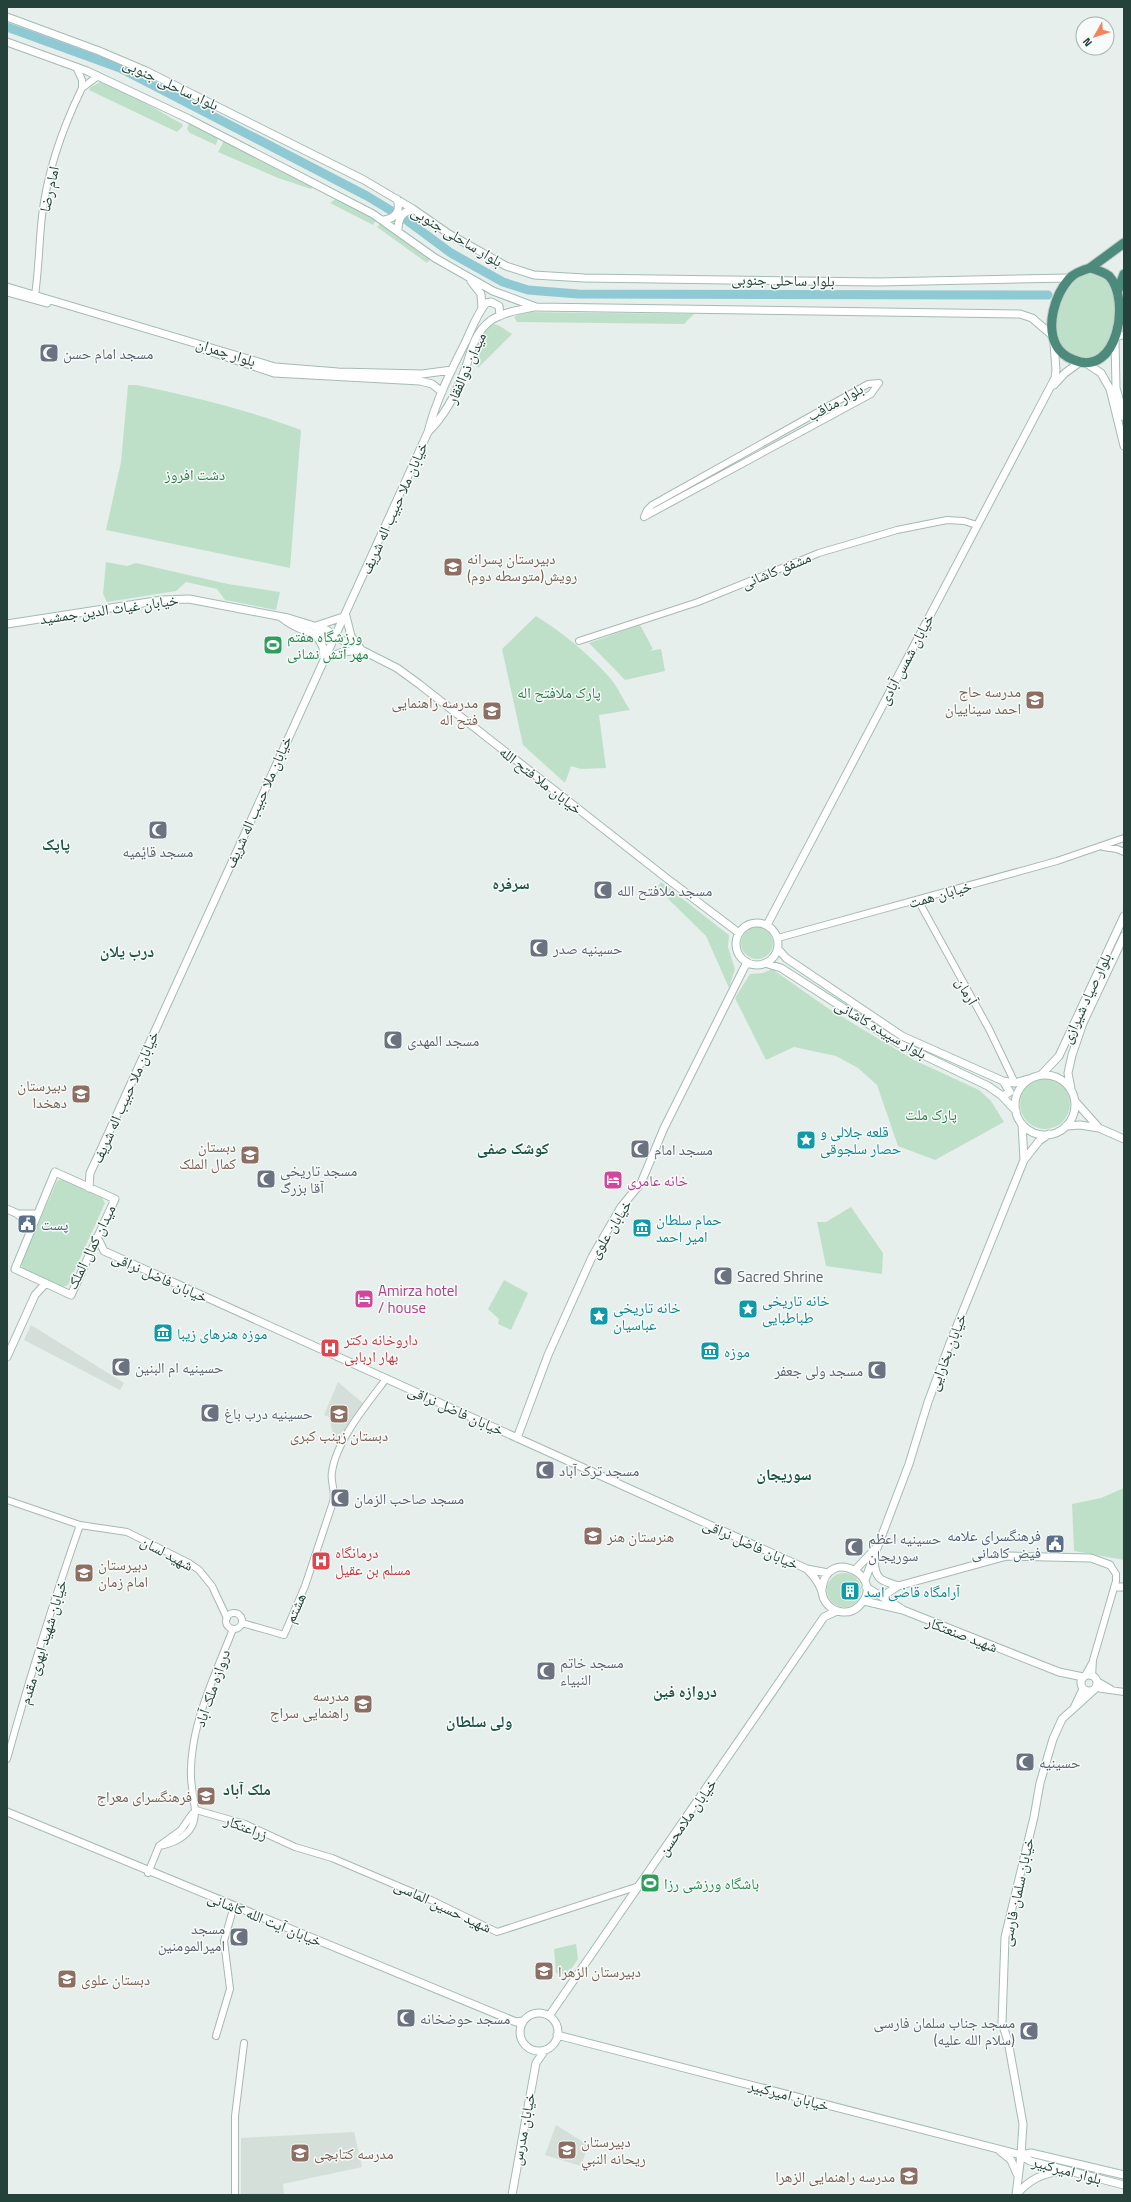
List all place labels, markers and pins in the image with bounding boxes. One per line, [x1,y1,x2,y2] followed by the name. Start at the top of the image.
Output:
[38,342,60,364] mosque icon: مسجد امام حسن
[63,342,153,365] place label: مسجد امام حسن
[467,547,578,587] place label: دبیرستان پسرانه رویش(متوسطه دوم)
[442,556,464,578] school or university icon: دبیرستان پسرانه رویش(متوسطه دوم)
[287,625,369,665] place label: ورزشگاه هفتم مهر آتش نشانی
[262,634,284,656] sports icon: ورزشگاه هفتم مهر آتش نشانی
[945,680,1021,720] place label: مدرسه حاج احمد سیناییان
[1024,689,1046,711] school or university icon: مدرسه حاج احمد سیناییان
[392,691,478,731] place label: مدرسه راهنمایی فتح اله
[481,700,503,722] school or university icon: مدرسه راهنمایی فتح اله
[147,819,169,841] mosque icon: مسجد قایٔمیه
[123,840,194,863] place label: مسجد قایٔمیه
[592,879,614,901] mosque icon: مسجد ملافتح الله
[617,879,713,902] place label: مسجد ملافتح الله
[528,937,550,959] mosque icon: حسینیه صدر
[552,937,623,960] place label: حسینیه صدر
[382,1029,404,1051] mosque icon: مسجد المهدی
[407,1029,479,1052] place label: مسجد المهدی
[17,1074,67,1114] place label: دبیرستان دهخدا
[70,1083,92,1105] school or university icon: دبیرستان دهخدا
[820,1120,902,1160] place label: قلعه جلالی و حصار سلجوقی
[795,1129,817,1151] place icon: قلعه جلالی و حصار سلجوقی
[179,1135,236,1175] place label: دبستان کمال الملک
[629,1138,651,1160] mosque icon: مسجد امام
[654,1138,713,1161] place label: مسجد امام
[239,1144,261,1166] school or university icon: دبستان کمال الملک
[280,1159,358,1199] place label: مسجد تاریخی آقا بزرگ
[255,1168,277,1190] mosque icon: مسجد تاریخی آقا بزرگ
[602,1169,624,1191] hotel icon: خانه عامری
[627,1169,689,1192] place label: خانه عامری
[656,1208,722,1248] place label: حمام سلطان امیر احمد
[16,1213,38,1235] public building icon: پست
[41,1213,68,1236] place label: پست
[631,1217,653,1239] museum icon: حمام سلطان امیر احمد
[712,1265,734,1287] mosque icon: Sacred Shrine
[737,1265,823,1288] place label: Sacred Shrine
[378,1279,458,1319] place label: Amirza hotel / house
[353,1288,375,1310] hotel icon: Amirza hotel / house
[762,1289,830,1329] place label: خانه تاریخی طباطبایی
[613,1296,681,1336] place label: خانه تاریخی عباسیان
[737,1298,759,1320] place icon: خانه تاریخی طباطبایی
[588,1305,610,1327] place icon: خانه تاریخی عباسیان
[152,1322,174,1344] museum icon: موزه هنرهای زیبا
[177,1322,267,1345] place label: موزه هنرهای زیبا
[343,1328,418,1368] place label: داروخانه دکتر بهار اربابی
[319,1337,341,1359] hospital icon: داروخانه دکتر بهار اربابی
[699,1340,721,1362] museum icon: موزه
[724,1340,750,1363] place label: موزه
[110,1356,132,1378] mosque icon: حسینیه ام البنین
[135,1356,224,1379] place label: حسینیه ام البنین
[773,1359,863,1382] place label: مسجد ولی جعفر
[866,1359,888,1381] mosque icon: مسجد ولی جعفر
[199,1402,221,1424] mosque icon: حسینیه درب باغ
[224,1402,313,1425] place label: حسینیه درب باغ
[328,1403,350,1425] school or university icon: دبستان زینب کبری
[290,1424,388,1447] place label: دبستان زینب کبری
[534,1459,556,1481] mosque icon: مسجد ترک آباد
[559,1459,639,1482] place label: مسجد ترک آباد
[329,1487,351,1509] mosque icon: مسجد صاحب الزمان
[354,1487,464,1510] place label: مسجد صاحب الزمان
[947,1524,1041,1564] place label: فرهنگسرای علامه فیض کاشانی
[582,1525,604,1547] school or university icon: هنرستان هنر
[606,1525,674,1548] place label: هنرستان هنر
[868,1527,942,1567] place label: حسینیه اعظم سوریجان
[1044,1533,1066,1555] public building icon: فرهنگسرای علامه فیض کاشانی
[843,1536,865,1558] mosque icon: حسینیه اعظم سوریجان
[335,1541,411,1581] place label: درمانگاه مسلم بن عقیل
[310,1550,332,1572] hospital icon: درمانگاه مسلم بن عقیل
[98,1553,148,1593] place label: دبیرستان امام زمان
[73,1562,95,1584] school or university icon: دبیرستان امام زمان
[839,1580,861,1602] building icon: آرامگاه قاضی اسد
[864,1580,961,1603] place label: آرامگاه قاضی اسد
[560,1651,624,1691] place label: مسجد خاتم النبیاء
[535,1660,557,1682] mosque icon: مسجد خاتم النبیاء
[270,1684,349,1724] place label: مدرسه راهنمایی سراج
[352,1693,374,1715] school or university icon: مدرسه راهنمایی سراج
[1014,1751,1036,1773] mosque icon: حسینیه
[1039,1751,1081,1774] place label: حسینیه
[96,1785,192,1808] place label: فرهنگسرای معراج
[195,1785,217,1807] school or university icon: فرهنگسرای معراج
[639,1872,661,1894] sports icon: باشگاه ورزشی رزا
[664,1872,759,1895] place label: باشگاه ورزشی رزا
[158,1917,225,1957] place label: مسجد امیرالمومنین
[228,1926,250,1948] mosque icon: مسجد امیرالمومنین
[533,1960,555,1982] school or university icon: دبیرستان الزهرا
[558,1960,641,1983] place label: دبیرستان الزهرا
[56,1968,78,1990] school or university icon: دبستان علوی
[81,1968,150,1991] place label: دبستان علوی
[395,2007,417,2029] mosque icon: مسجد حوضخانه
[420,2007,510,2030] place label: مسجد حوضخانه
[874,2011,1015,2051] place label: مسجد جناب سلمان فارسی (سلام الله علیه)
[1018,2020,1040,2042] mosque icon: مسجد جناب سلمان فارسی (سلام الله علیه)
[581,2130,646,2170] place label: دبيرستان ريحانه النبي
[556,2139,578,2161] school or university icon: دبيرستان ريحانه النبي
[289,2142,311,2164] school or university icon: مدرسه کتابچی
[314,2142,394,2165] place label: مدرسه کتابچی
[775,2165,895,2188] place label: مدرسه راهنمایی الزهرا
[898,2165,920,2187] school or university icon: مدرسه راهنمایی الزهرا

